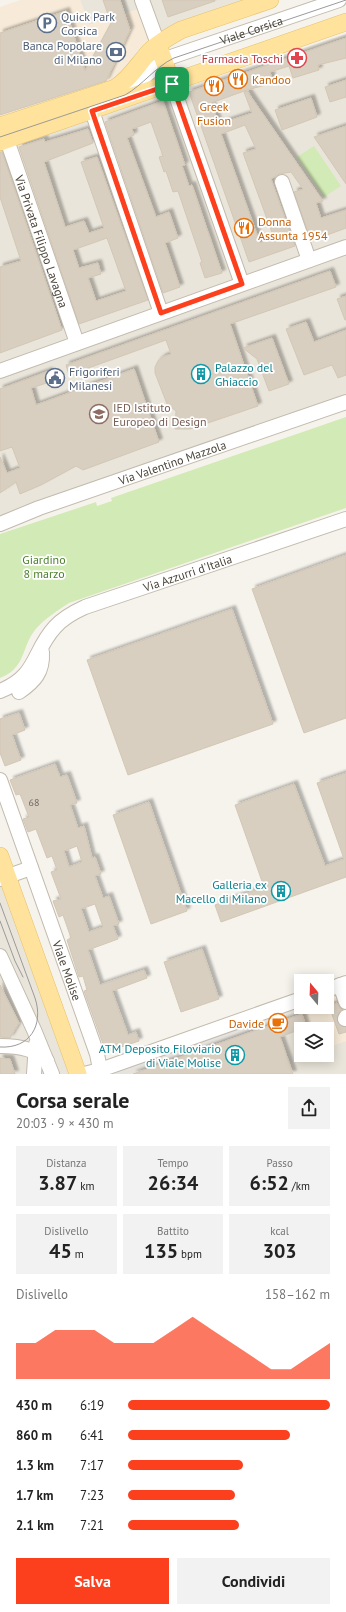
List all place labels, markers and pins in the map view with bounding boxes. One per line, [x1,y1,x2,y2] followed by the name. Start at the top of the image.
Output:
[61,9,115,38] place label: Quick Park Corsica
[36,12,58,34] parking icon: Quick Park Corsica
[23,38,102,67] place label: Banca Popolare di Milano
[105,41,127,63] bank icon: Banca Popolare di Milano
[286,47,308,69] pharmacy icon: Farmacia Toschi
[202,51,283,66] place label: Farmacia Toschi
[155,67,189,101] pin
[227,68,249,90] restaurant icon: Kandoo
[252,72,291,87] place label: Kandoo
[203,75,225,97] restaurant icon: Greek Fusion
[197,99,231,128] place label: Greek Fusion
[258,214,328,243] place label: Donna Assunta 1954
[233,217,255,239] restaurant icon: Donna Assunta 1954
[215,360,273,389] place label: Palazzo del Ghiaccio
[190,363,212,385] building icon: Palazzo del Ghiaccio
[69,364,120,393] place label: Frigoriferi Milanesi
[44,367,66,389] public building icon: Frigoriferi Milanesi
[113,400,207,429] place label: IED Istituto Europeo di Design
[88,403,110,425] school or university icon: IED Istituto Europeo di Design
[176,877,267,906] place label: Galleria ex Macello di Milano
[270,880,292,902] building icon: Galleria ex Macello di Milano
[267,1012,289,1034] cafe icon: Davide
[229,1016,264,1031] place label: Davide
[99,1041,221,1070] place label: ATM Deposito Filoviario di Viale Molise
[224,1044,246,1066] building icon: ATM Deposito Filoviario di Viale Molise

